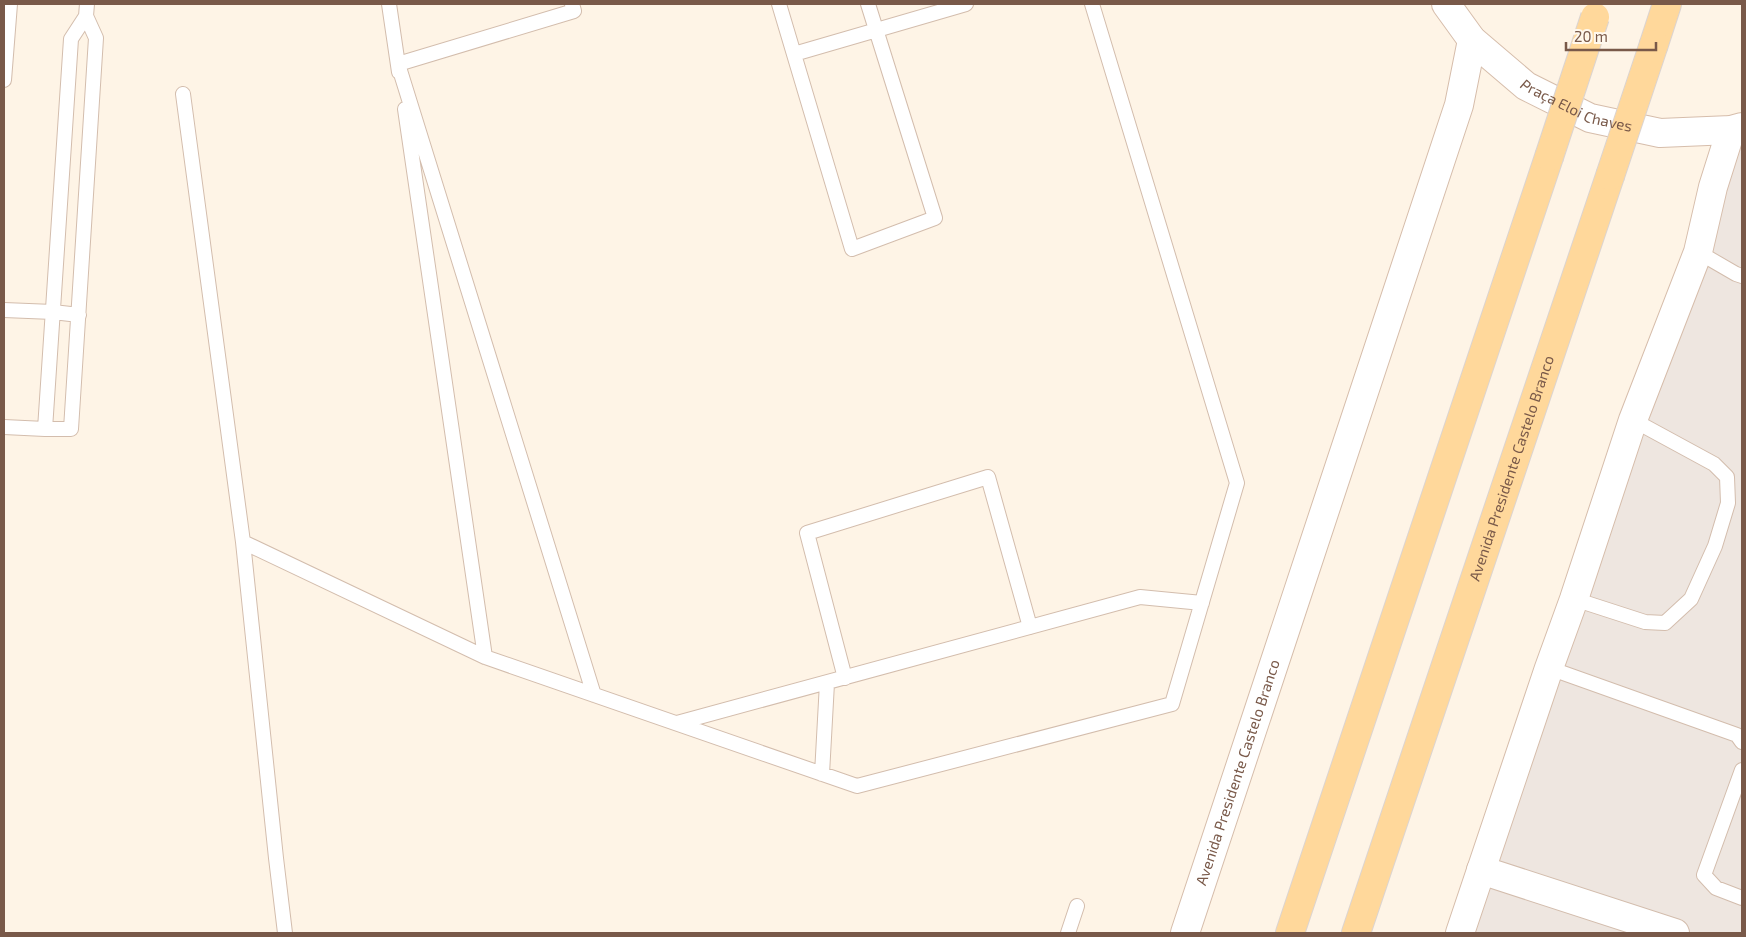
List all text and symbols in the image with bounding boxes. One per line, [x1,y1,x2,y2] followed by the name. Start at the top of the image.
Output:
[1566,20,1656,52] scale bar
[1574,27,1608,45] text: 20 m
[1517,75,1634,135] street label: Praça Eloi Chaves
[1465,353,1557,583] street label: Avenida Presidente Castelo Branco
[1191,657,1283,888] street label: Avenida Presidente Castelo Branco

